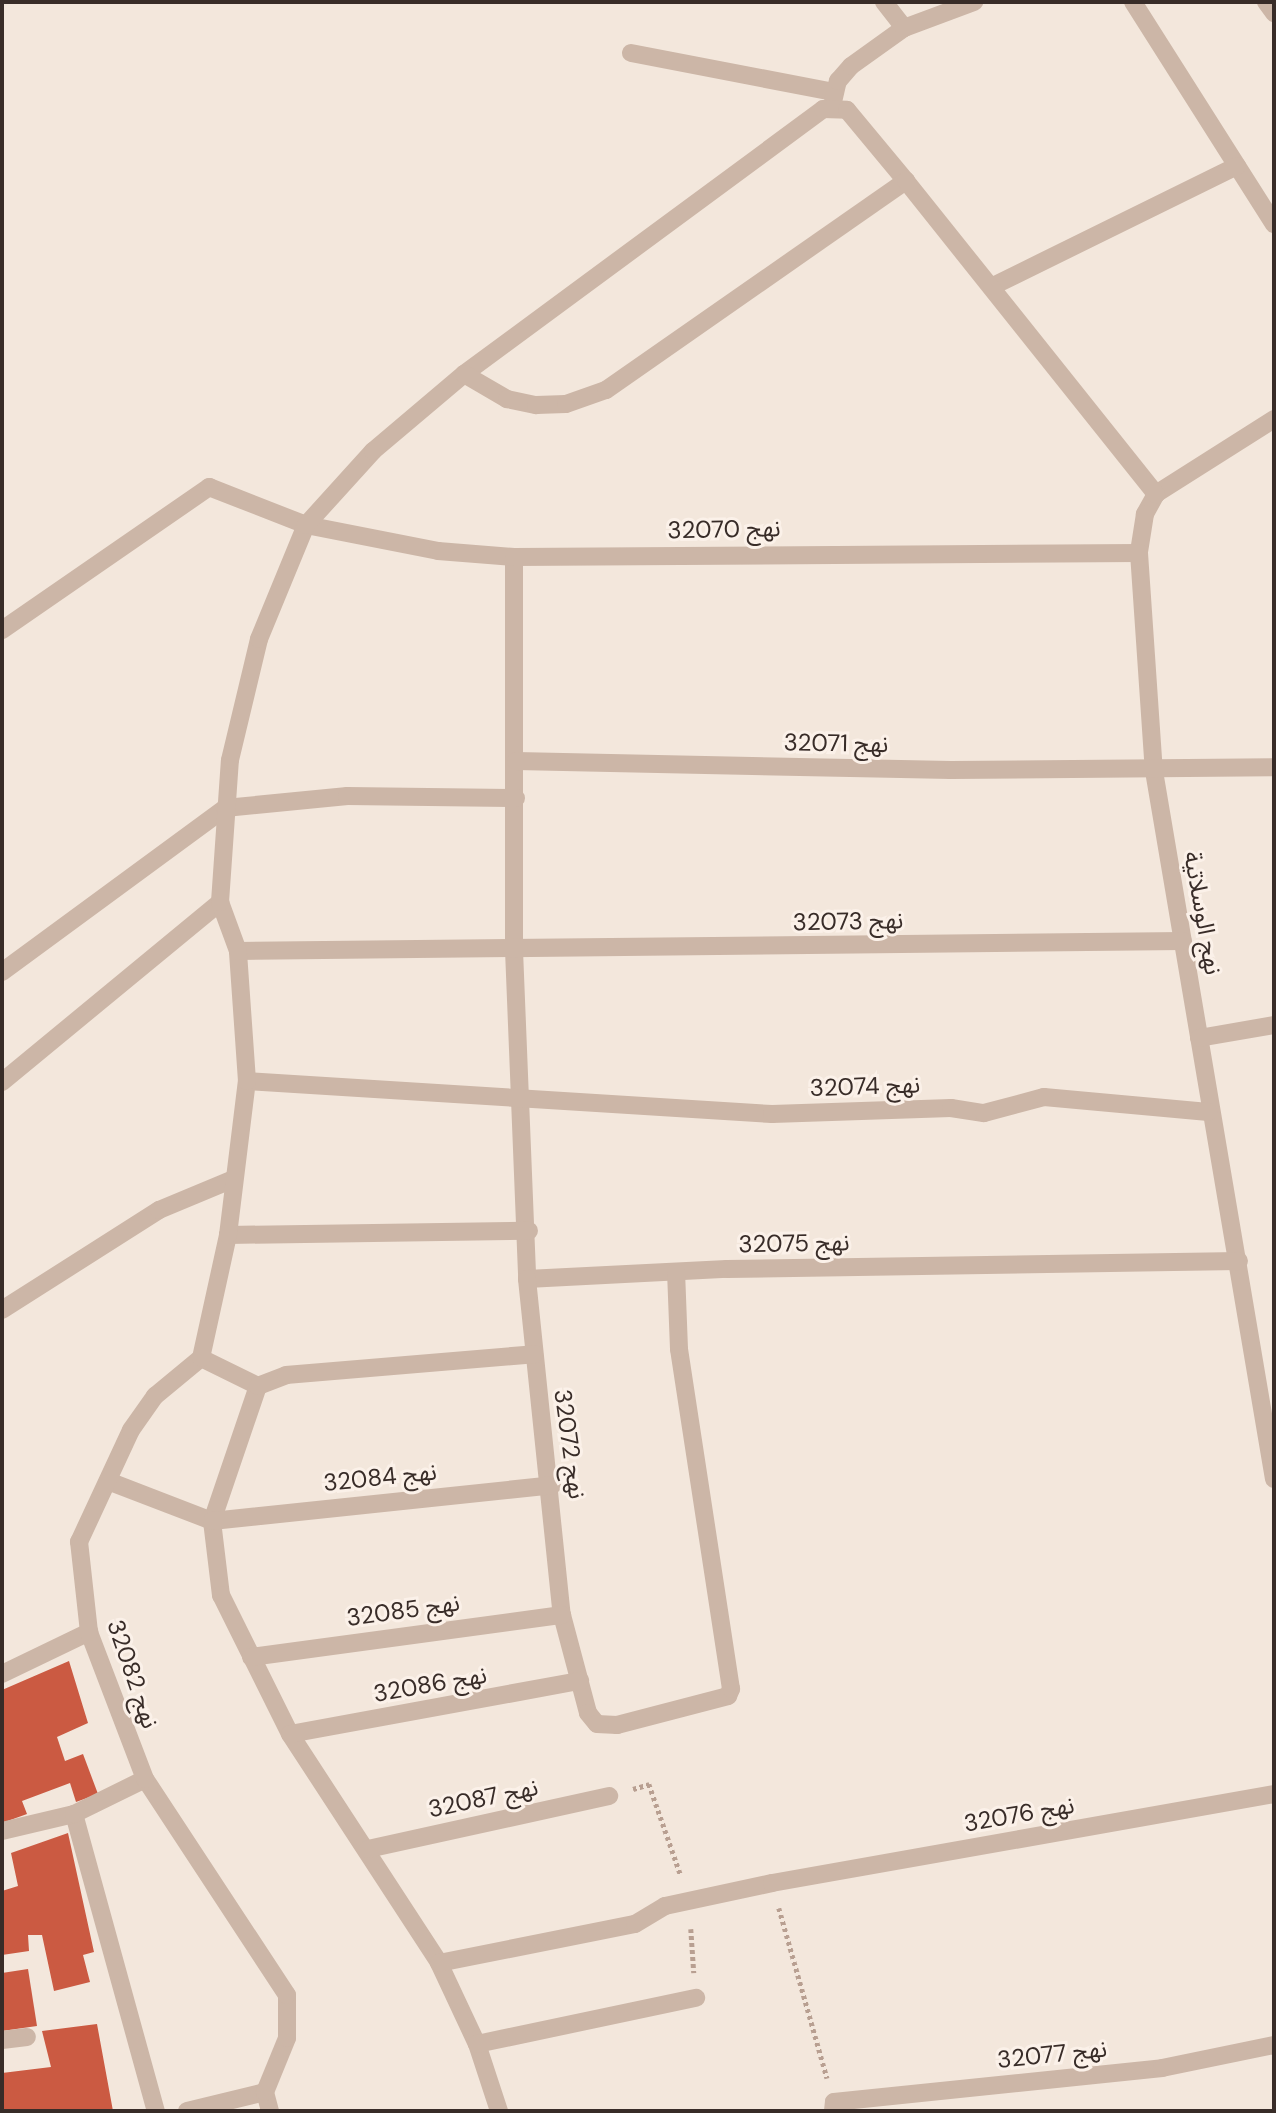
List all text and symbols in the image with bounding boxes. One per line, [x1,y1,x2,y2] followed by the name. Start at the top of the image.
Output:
[667,514,781,544] street label: نهج 32070
[783,728,889,758] street label: نهج 32071
[1178,849,1228,977] street label: نهج الوسلاتية
[792,906,904,936] street label: نهج 32073
[809,1070,921,1102] street label: نهج 32074
[738,1228,850,1258] street label: نهج 32075
[548,1387,592,1501] street label: نهج 32072
[322,1457,438,1497] street label: نهج 32084
[345,1588,461,1632] street label: نهج 32085
[101,1616,165,1732] street label: نهج 32082
[371,1660,489,1708] street label: نهج 32086
[425,1772,541,1824] street label: نهج 32087
[961,1790,1077,1838] street label: نهج 32076
[996,2034,1108,2074] street label: نهج 32077

